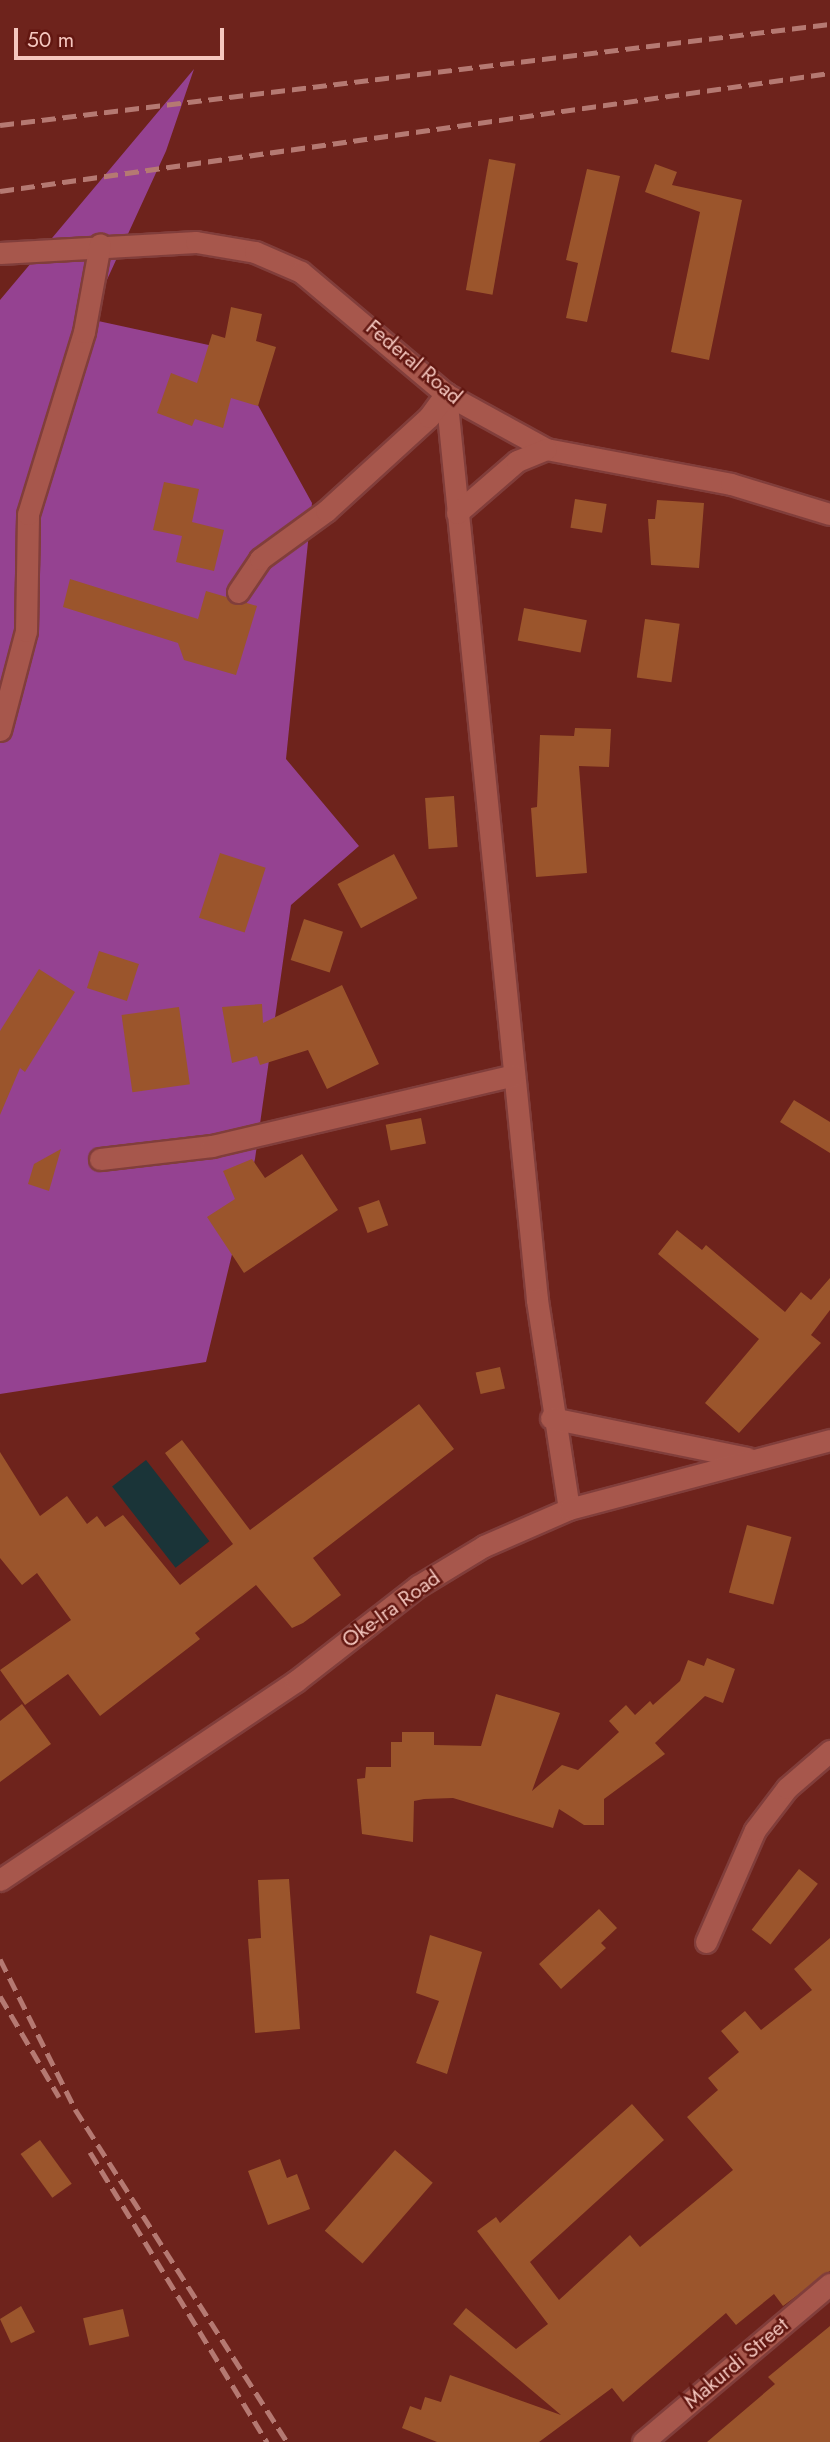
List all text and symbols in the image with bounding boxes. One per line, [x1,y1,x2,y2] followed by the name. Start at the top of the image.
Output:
[18,14,228,58] scale bar
[27,25,74,55] text: 50 m
[361,315,467,409] street label: Federal Road
[337,1565,445,1653] street label: Oke-Ira Road
[679,2312,793,2414] street label: Makurdi Street

